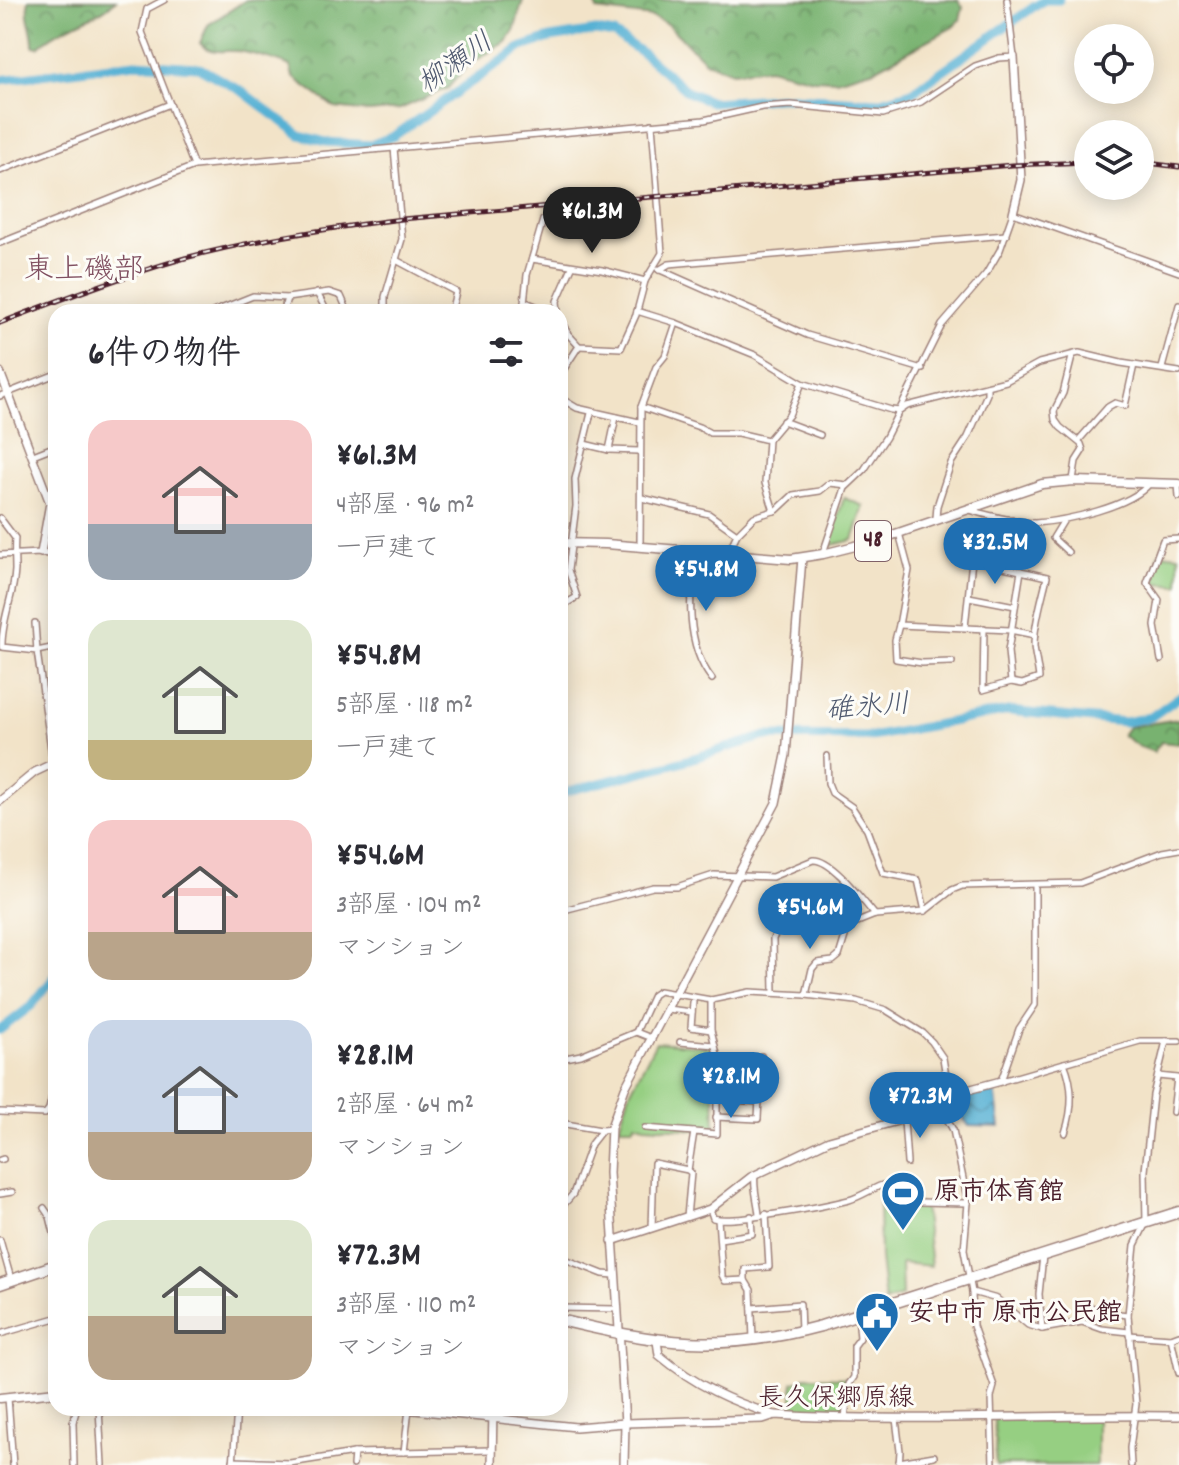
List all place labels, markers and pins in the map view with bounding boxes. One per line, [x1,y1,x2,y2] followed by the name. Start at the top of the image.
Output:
[527,187,657,255] pin: ¥61.3M
[930,518,1060,586] pin: ¥32.5M
[641,545,771,613] pin: ¥54.8M
[745,883,875,951] pin: ¥54.6M
[666,1052,796,1120] pin: ¥28.1M
[855,1072,985,1140] pin: ¥72.3M
[879,1169,927,1232] sports icon: 原市体育館
[934,1175,1064,1212] place label: 原市体育館
[853,1290,901,1353] public building icon: 安中市 原市公民館
[908,1296,1122,1333] place label: 安中市 原市公民館

